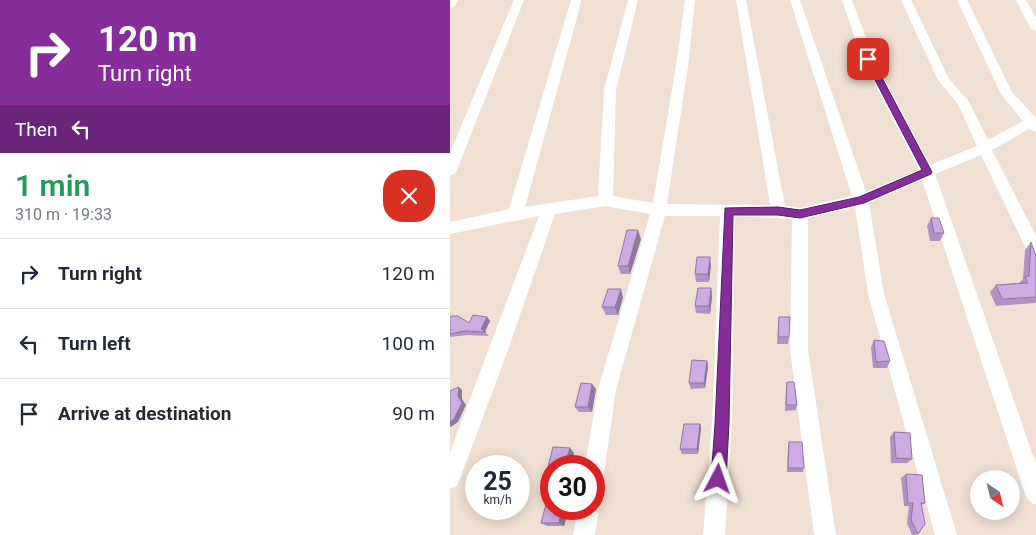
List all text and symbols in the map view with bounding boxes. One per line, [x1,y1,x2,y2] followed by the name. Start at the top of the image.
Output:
[98,19,197,60] text: 120 m
[15,20,80,85] icon: right
[847,38,889,80] pin
[854,45,882,73] icon: arrive
[98,61,192,86] text: Turn right
[67,115,95,143] icon: left
[15,118,57,141] text: Then
[15,168,90,203] text: 1 min
[383,170,435,222] button: close
[15,205,112,224] text: 310 m · 19:33
[15,260,43,288] icon: right
[58,262,142,285] text: Turn right
[382,262,435,285] text: 120 m
[15,330,43,358] icon: left
[58,332,131,355] text: Turn left
[382,332,435,355] text: 100 m
[15,400,43,428] icon: arrive
[58,402,231,425] text: Arrive at destination
[392,402,435,425] text: 90 m
[691,452,743,504] position arrow
[540,455,605,520] speed limit sign: 30
[483,467,512,496] text: 25
[970,470,1020,520] north arrow
[970,470,1020,520] map controls
[483,493,512,507] text: km/h

